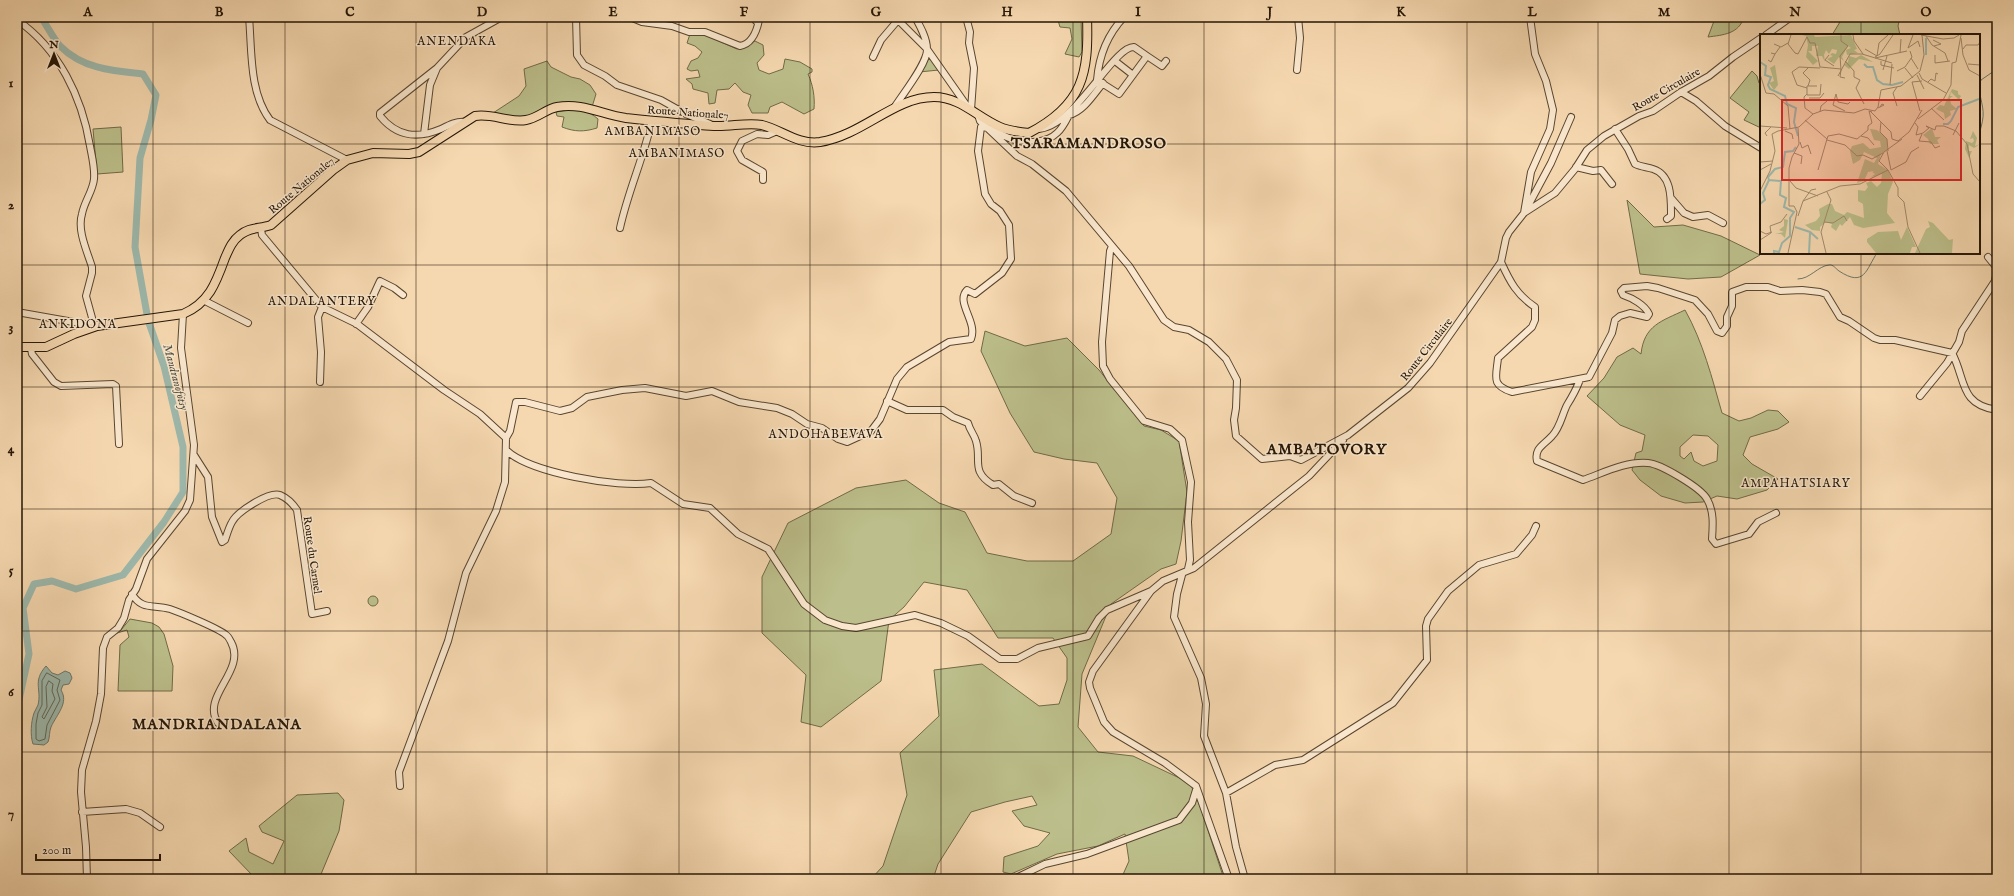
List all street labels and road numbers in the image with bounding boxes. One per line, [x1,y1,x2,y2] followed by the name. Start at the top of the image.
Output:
[1630,65,1703,115] street label: Route Circulaire
[647,103,729,123] street label: Route Nationale7
[266,154,337,217] street label: Route Nationale7
[1398,315,1456,384] street label: Route Circulaire
[300,515,324,595] street label: Route du Carmel

